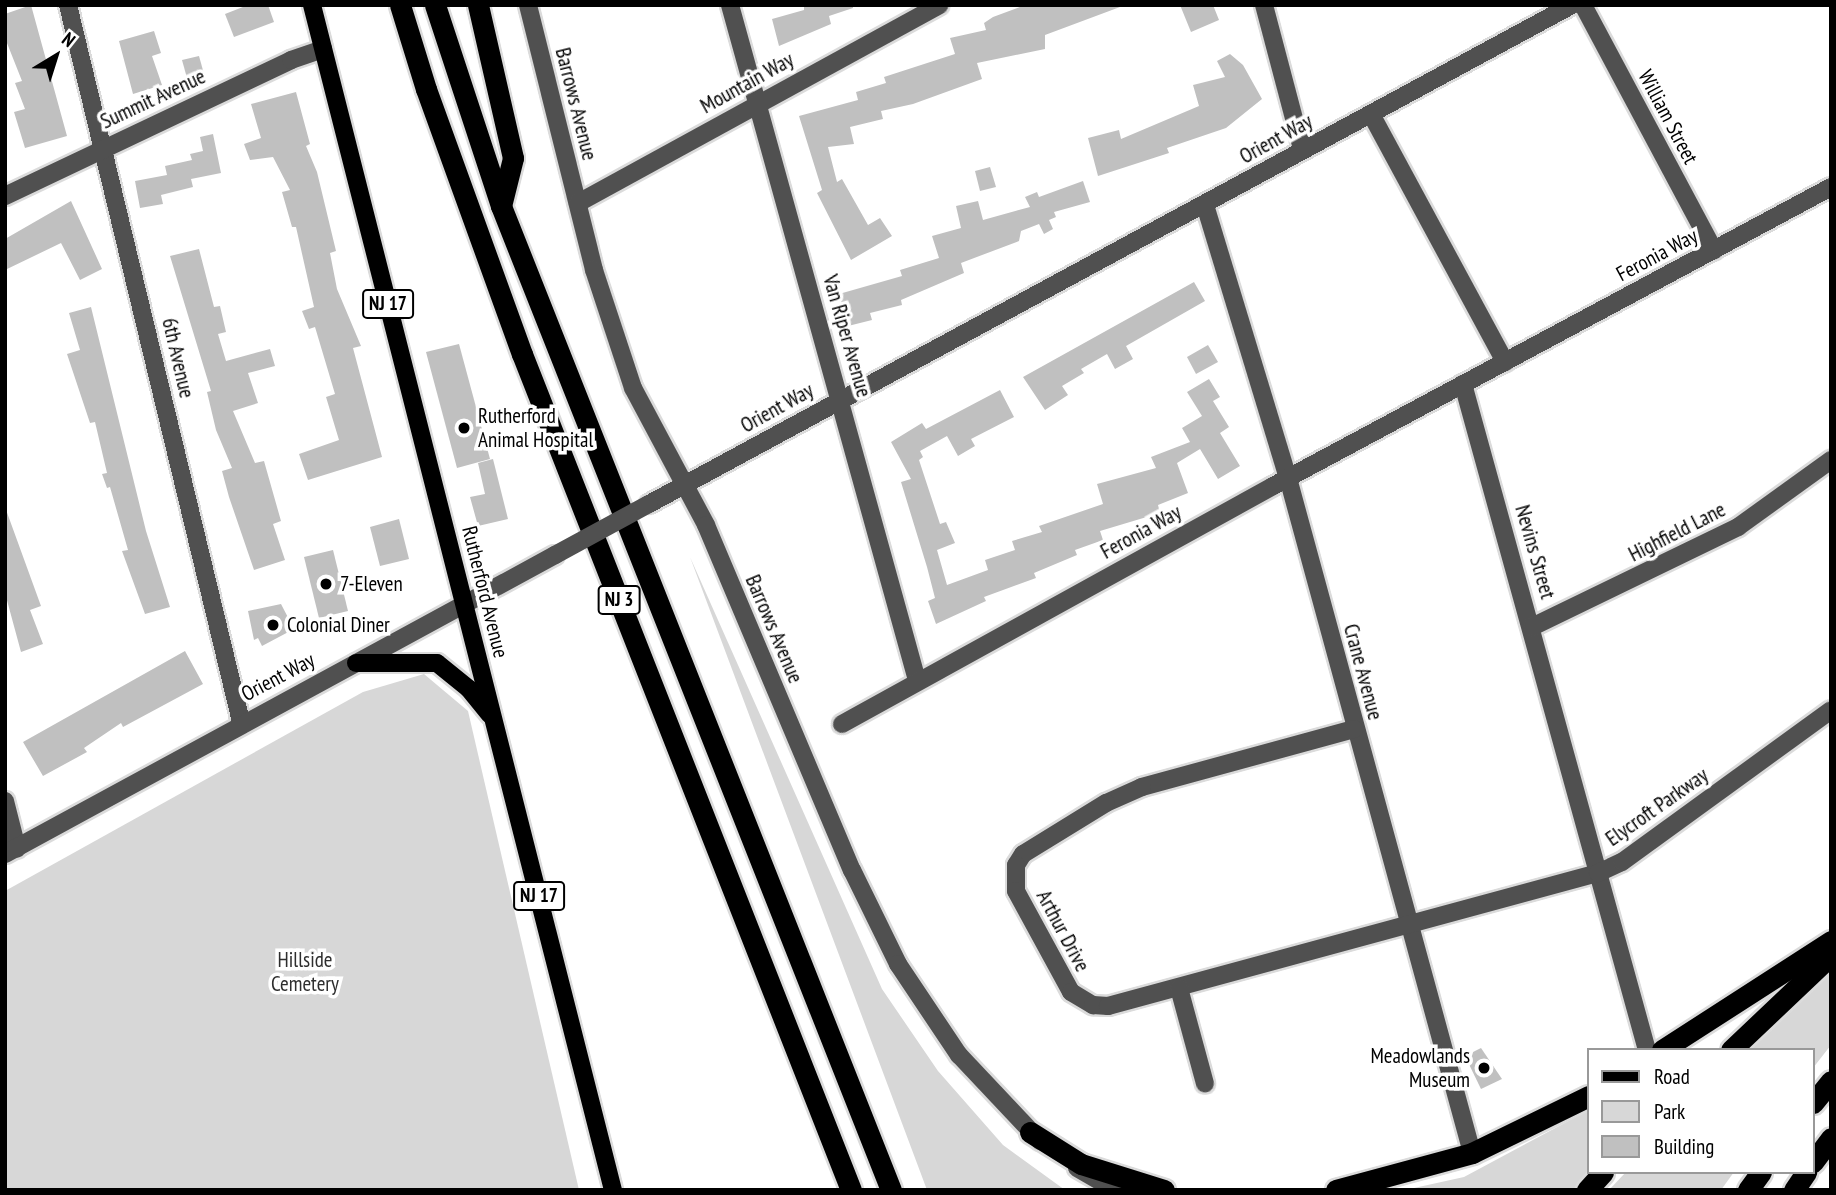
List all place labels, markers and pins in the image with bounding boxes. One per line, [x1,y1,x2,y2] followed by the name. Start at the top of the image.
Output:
[478,403,593,453] place label: Rutherford Animal Hospital
[456,420,472,436] marker: Rutherford Animal Hospital
[340,571,403,597] place label: 7-Eleven
[318,576,334,592] marker: 7-Eleven
[287,612,390,638] place label: Colonial Diner
[265,617,281,633] marker: Colonial Diner
[1370,1043,1470,1093] place label: Meadowlands Museum
[1476,1060,1492,1076] marker: Meadowlands Museum

